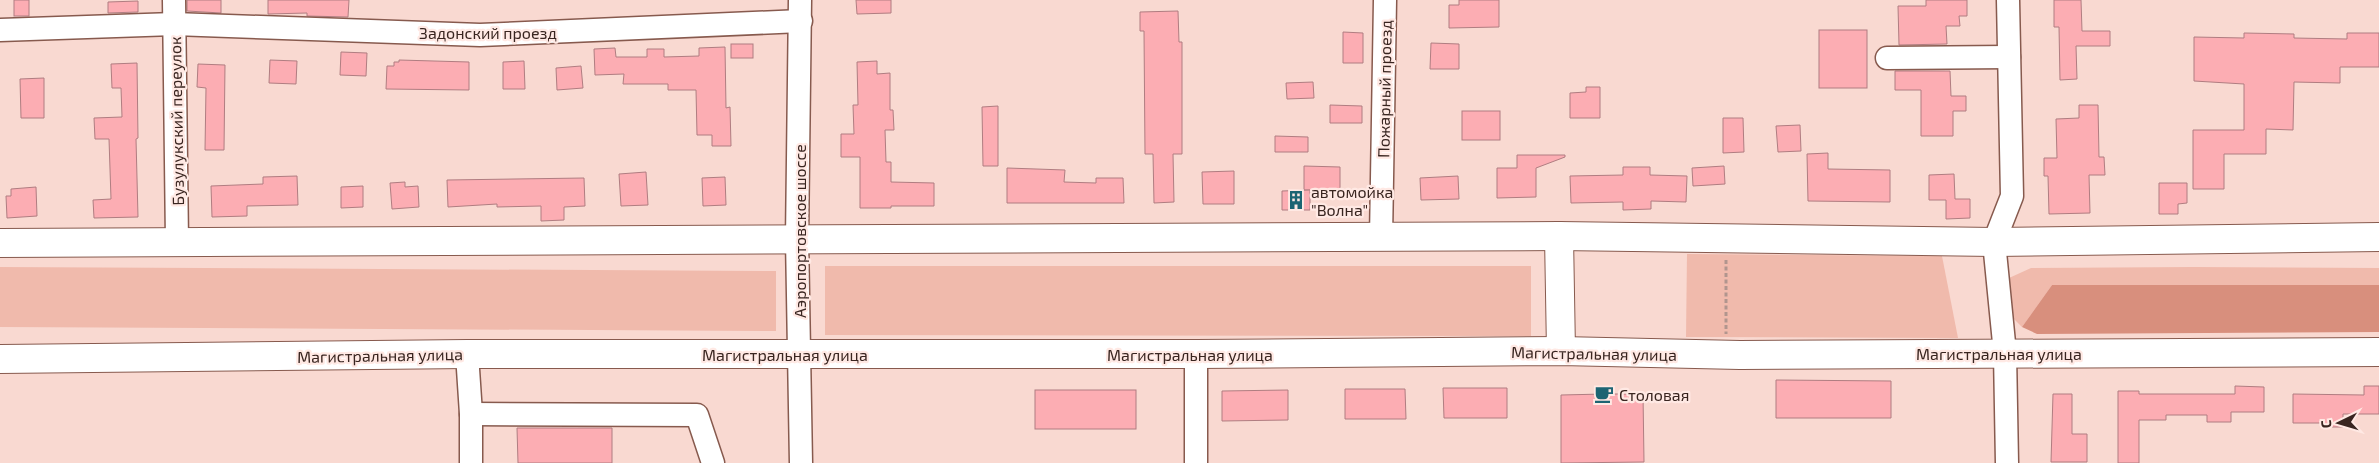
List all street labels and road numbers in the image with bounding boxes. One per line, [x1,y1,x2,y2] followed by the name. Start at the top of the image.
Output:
[1373,20,1395,158] street label: Пожарный проезд
[419,23,557,42] street label: Задонский проезд
[165,36,188,206] street label: Бузулукский переулок
[790,144,809,318] street label: Аэропортовское шоссе
[1511,342,1677,365] street label: Магистральная улица
[297,344,463,367] street label: Магистральная улица
[1916,344,2082,364] street label: Магистральная улица
[702,345,868,365] street label: Магистральная улица
[1107,345,1273,365] street label: Магистральная улица

